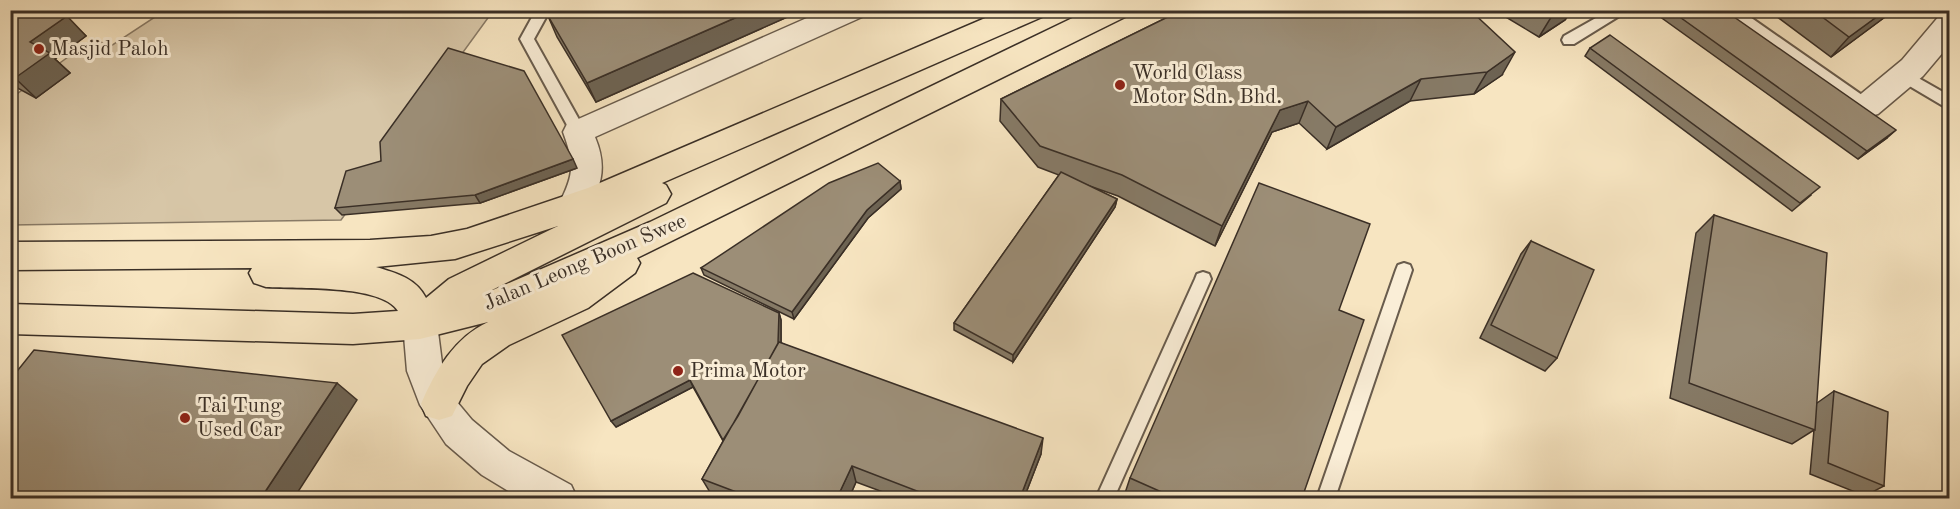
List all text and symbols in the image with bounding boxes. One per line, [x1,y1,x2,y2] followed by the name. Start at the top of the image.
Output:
[51,39,169,60] place label: Masjid Paloh
[32,42,46,56] marker: Masjid Paloh
[1132,63,1282,108] place label: World Class Motor Sdn. Bhd.
[1113,78,1127,92] marker: World Class Motor Sdn. Bhd.
[481,211,689,315] street label: Jalan Leong Boon Swee
[690,361,806,382] place label: Prima Motor
[671,364,685,378] marker: Prima Motor
[197,396,282,441] place label: Tai Tung Used Car
[178,411,192,425] marker: Tai Tung Used Car

